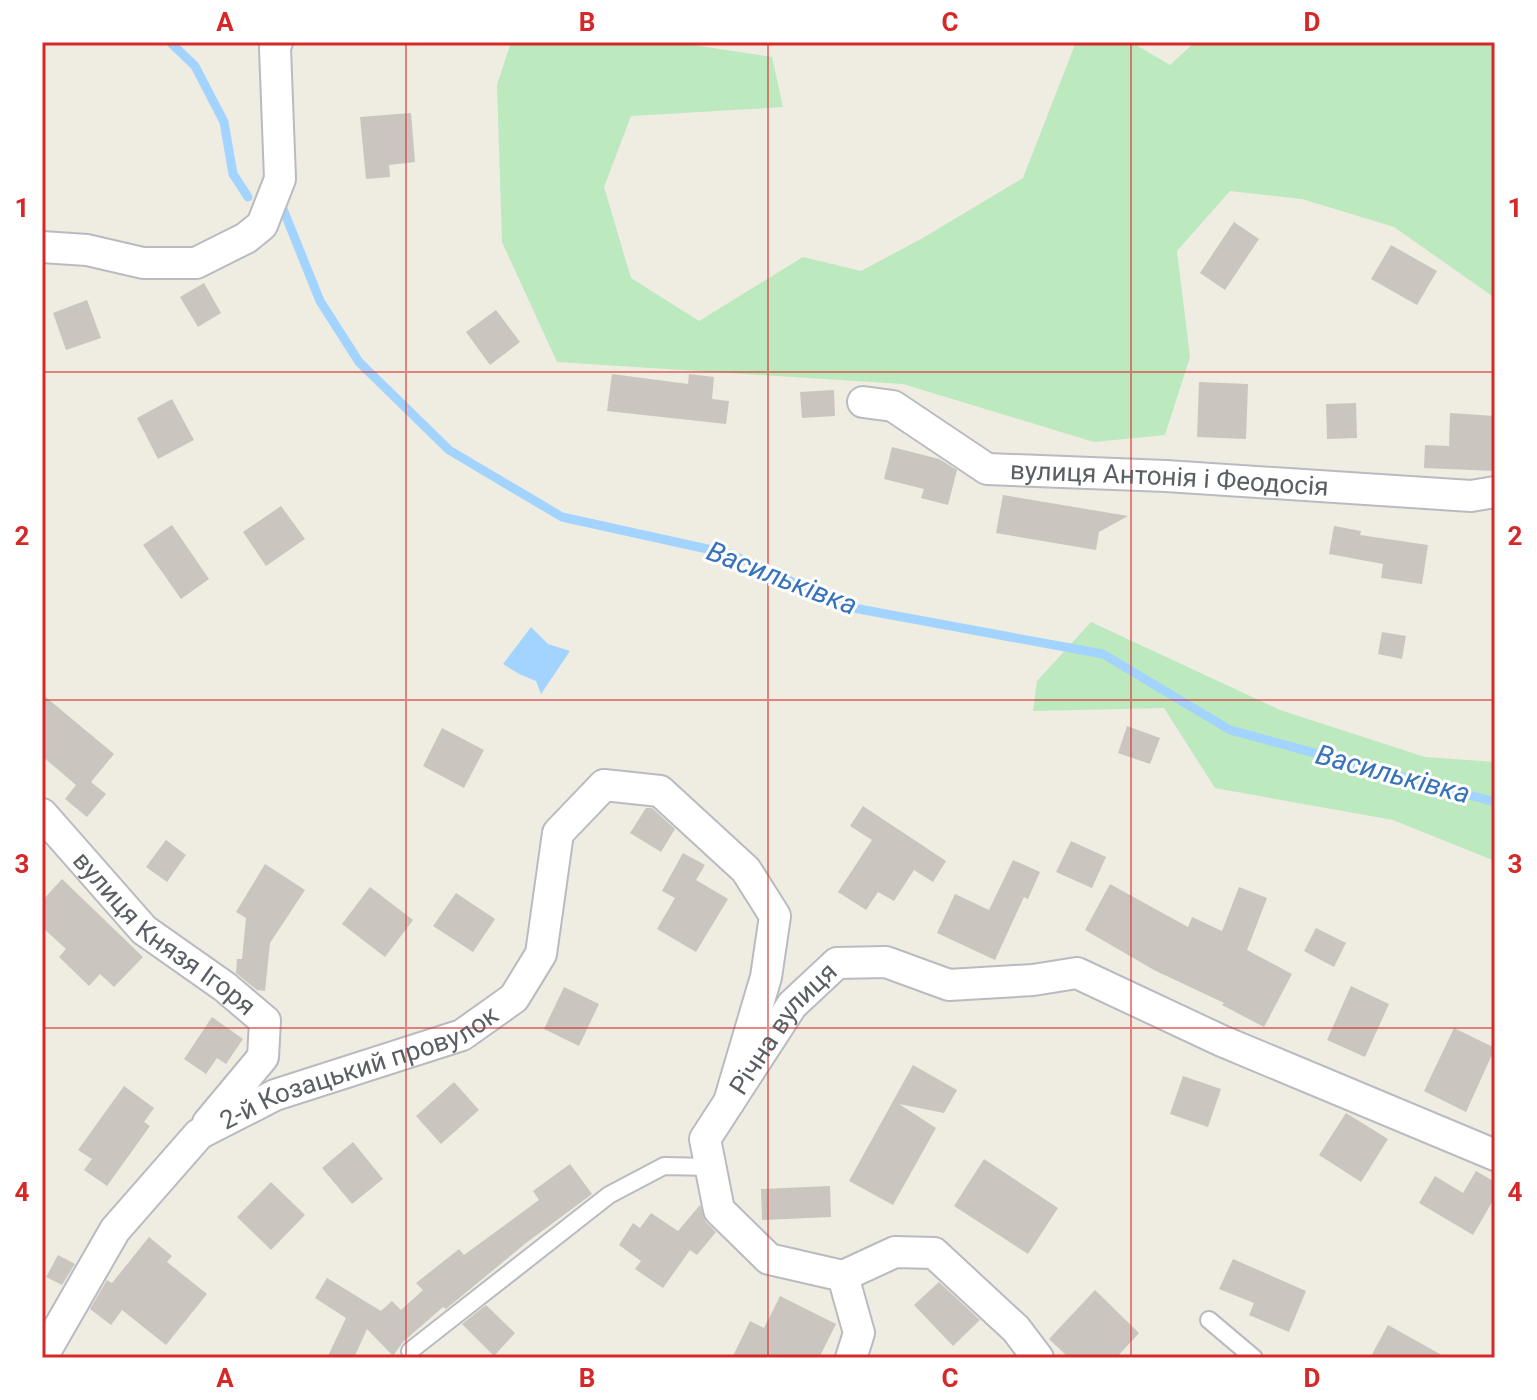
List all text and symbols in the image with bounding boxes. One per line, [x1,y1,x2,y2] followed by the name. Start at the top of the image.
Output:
[216,7,234,37] text: A
[579,7,595,37] text: B
[941,7,959,37] text: C
[1304,7,1320,37] text: D
[15,193,29,223] text: 1
[1508,193,1522,223] text: 1
[1009,455,1330,502] street label: вулиця Антонія і Феодосія
[15,521,29,551] text: 2
[1508,521,1522,551] text: 2
[702,534,862,622] water label: Васильківка
[1312,738,1474,810] water label: Васильківка
[67,845,262,1021] street label: вулиця Князя Ігоря
[15,849,29,879] text: 3
[1508,849,1522,879] text: 3
[723,956,843,1100] street label: Річна вулиця
[215,999,504,1136] street label: 2-й Козацький провулок
[15,1177,30,1207] text: 4
[1508,1177,1523,1207] text: 4
[216,1363,234,1393] text: A
[579,1363,595,1393] text: B
[941,1363,959,1393] text: C
[1304,1363,1320,1393] text: D

